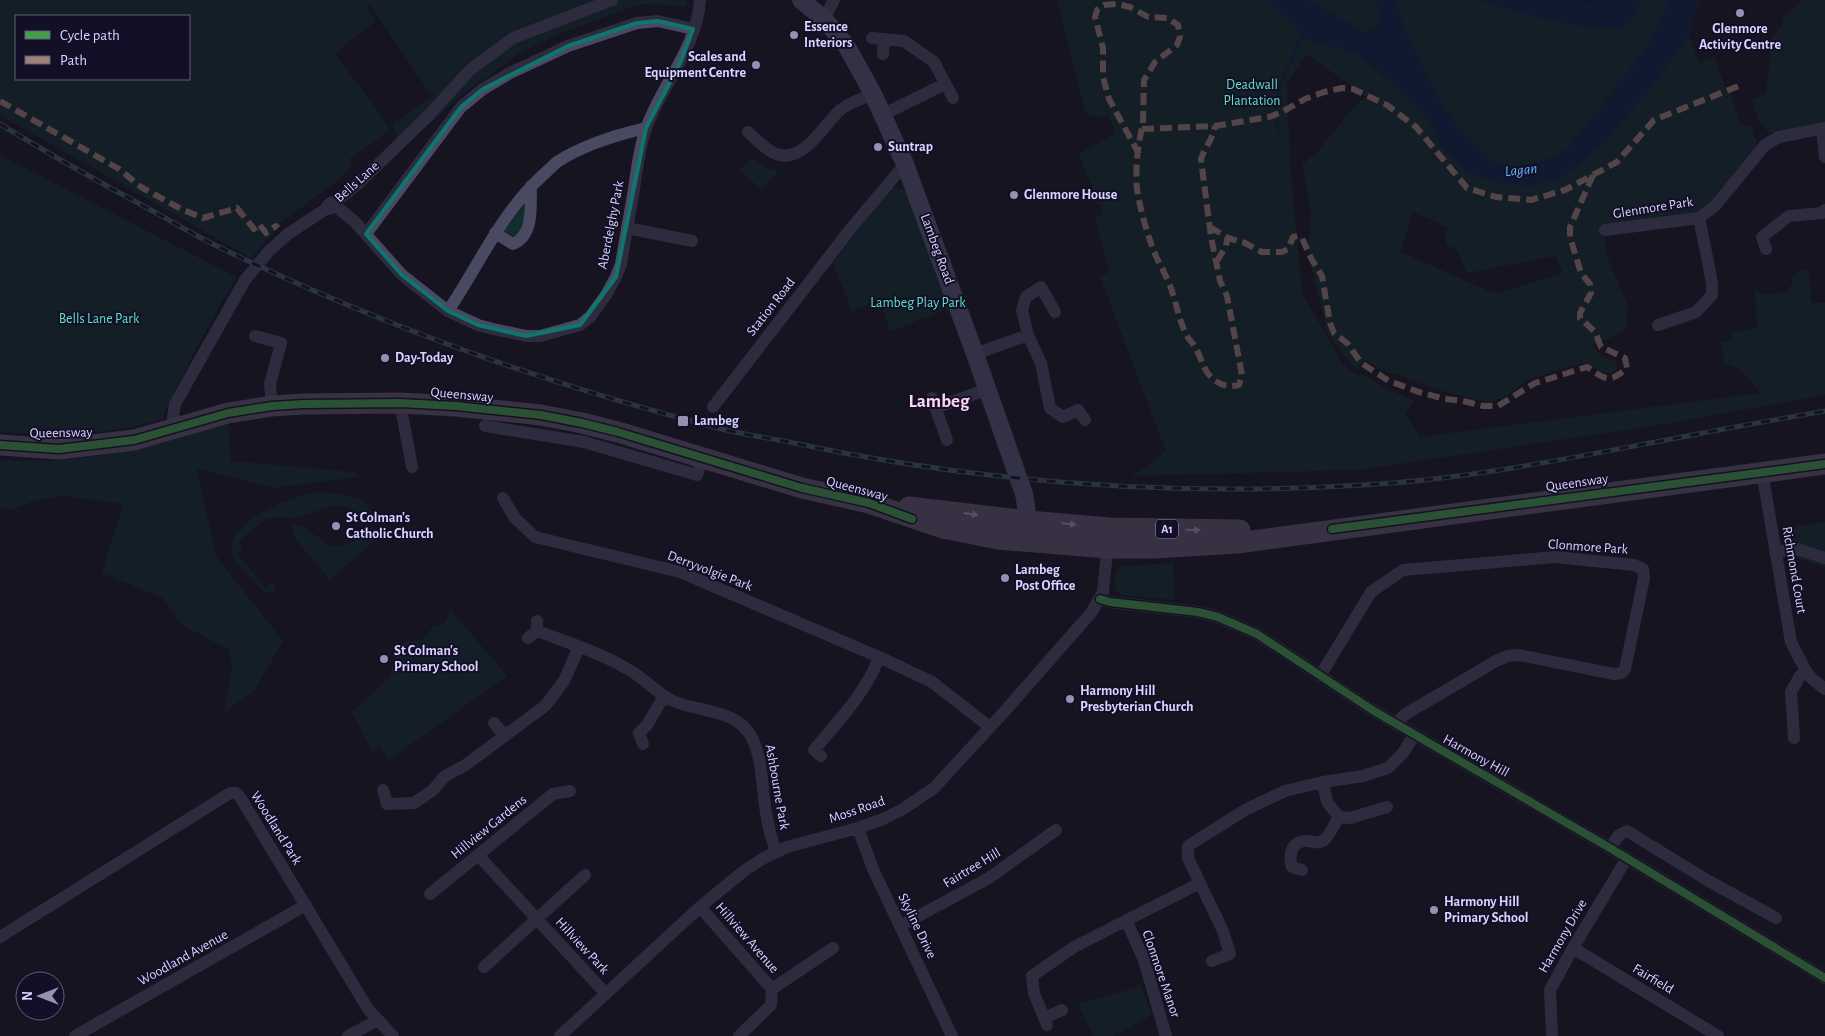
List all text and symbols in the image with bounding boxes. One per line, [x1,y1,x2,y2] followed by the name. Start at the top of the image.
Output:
[1734,7,1746,19] marker: Glenmore Activity Centre
[15,15,190,80] legend
[804,20,852,50] place label: Essence Interiors
[1699,22,1781,52] place label: Glenmore Activity Centre
[60,28,120,43] text: Cycle path
[788,29,800,41] marker: Essence Interiors
[644,50,747,80] place label: Scales and Equipment Centre
[60,53,87,68] text: Path
[750,59,762,71] marker: Scales and Equipment Centre
[1223,78,1281,108] park label: Deadwall Plantation
[888,140,933,154] place label: Suntrap
[872,141,884,153] marker: Suntrap
[332,159,382,205] street label: Bells Lane
[1504,161,1538,179] water label: Lagan
[596,179,627,270] street label: Aberdelghy Park
[1024,188,1118,202] place label: Glenmore House
[1008,189,1020,201] marker: Glenmore House
[1612,195,1695,221] street label: Glenmore Park
[918,212,956,286] street label: Lambeg Road
[744,275,798,339] street label: Station Road
[870,296,966,310] park label: Lambeg Play Park
[59,312,140,326] park label: Bells Lane Park
[395,351,454,365] place label: Day-Today
[379,352,391,364] marker: Day-Today
[430,385,494,405] street label: Queensway
[909,392,970,411] district label: Lambeg
[676,414,690,428] marker: Lambeg
[694,414,740,428] place label: Lambeg
[29,425,93,441] street label: Queensway
[1545,472,1609,494] street label: Queensway
[825,474,889,504] street label: Queensway
[964,510,980,518] one-way arrow
[346,511,434,541] place label: St Colman's Catholic Church
[330,520,342,532] marker: St Colman's Catholic Church
[1156,520,1178,538] road number: A1
[1061,521,1077,529] one-way arrow
[1779,525,1809,615] street label: Richmond Court
[1186,526,1202,534] one-way arrow
[1548,537,1629,557] street label: Clonmore Park
[666,548,755,594] street label: Derryvolgie Park
[1015,563,1076,593] place label: Lambeg Post Office
[999,572,1011,584] marker: Lambeg Post Office
[394,644,479,674] place label: St Colman's Primary School
[378,653,390,665] marker: St Colman's Primary School
[1080,684,1194,714] place label: Harmony Hill Presbyterian Church
[1064,693,1076,705] marker: Harmony Hill Presbyterian Church
[1441,732,1511,780] street label: Harmony Hill
[763,743,791,831] street label: Ashbourne Park
[248,789,304,868] street label: Woodland Park
[449,792,529,862] street label: Hillview Gardens
[827,794,887,826] street label: Moss Road
[941,845,1003,891] street label: Fairtree Hill
[895,891,939,961] street label: Skyline Drive
[1444,895,1529,925] place label: Harmony Hill Primary School
[1536,897,1590,975] street label: Harmony Drive
[713,900,781,976] street label: Hillview Avenue
[1428,904,1440,916] marker: Harmony Hill Primary School
[552,915,612,977] street label: Hillview Park
[136,928,230,988] street label: Woodland Avenue
[1139,928,1183,1020] street label: Clonmore Manor
[1630,961,1676,997] street label: Fairfield
[15,971,65,1021] north arrow
[21,991,35,1001] text: N

